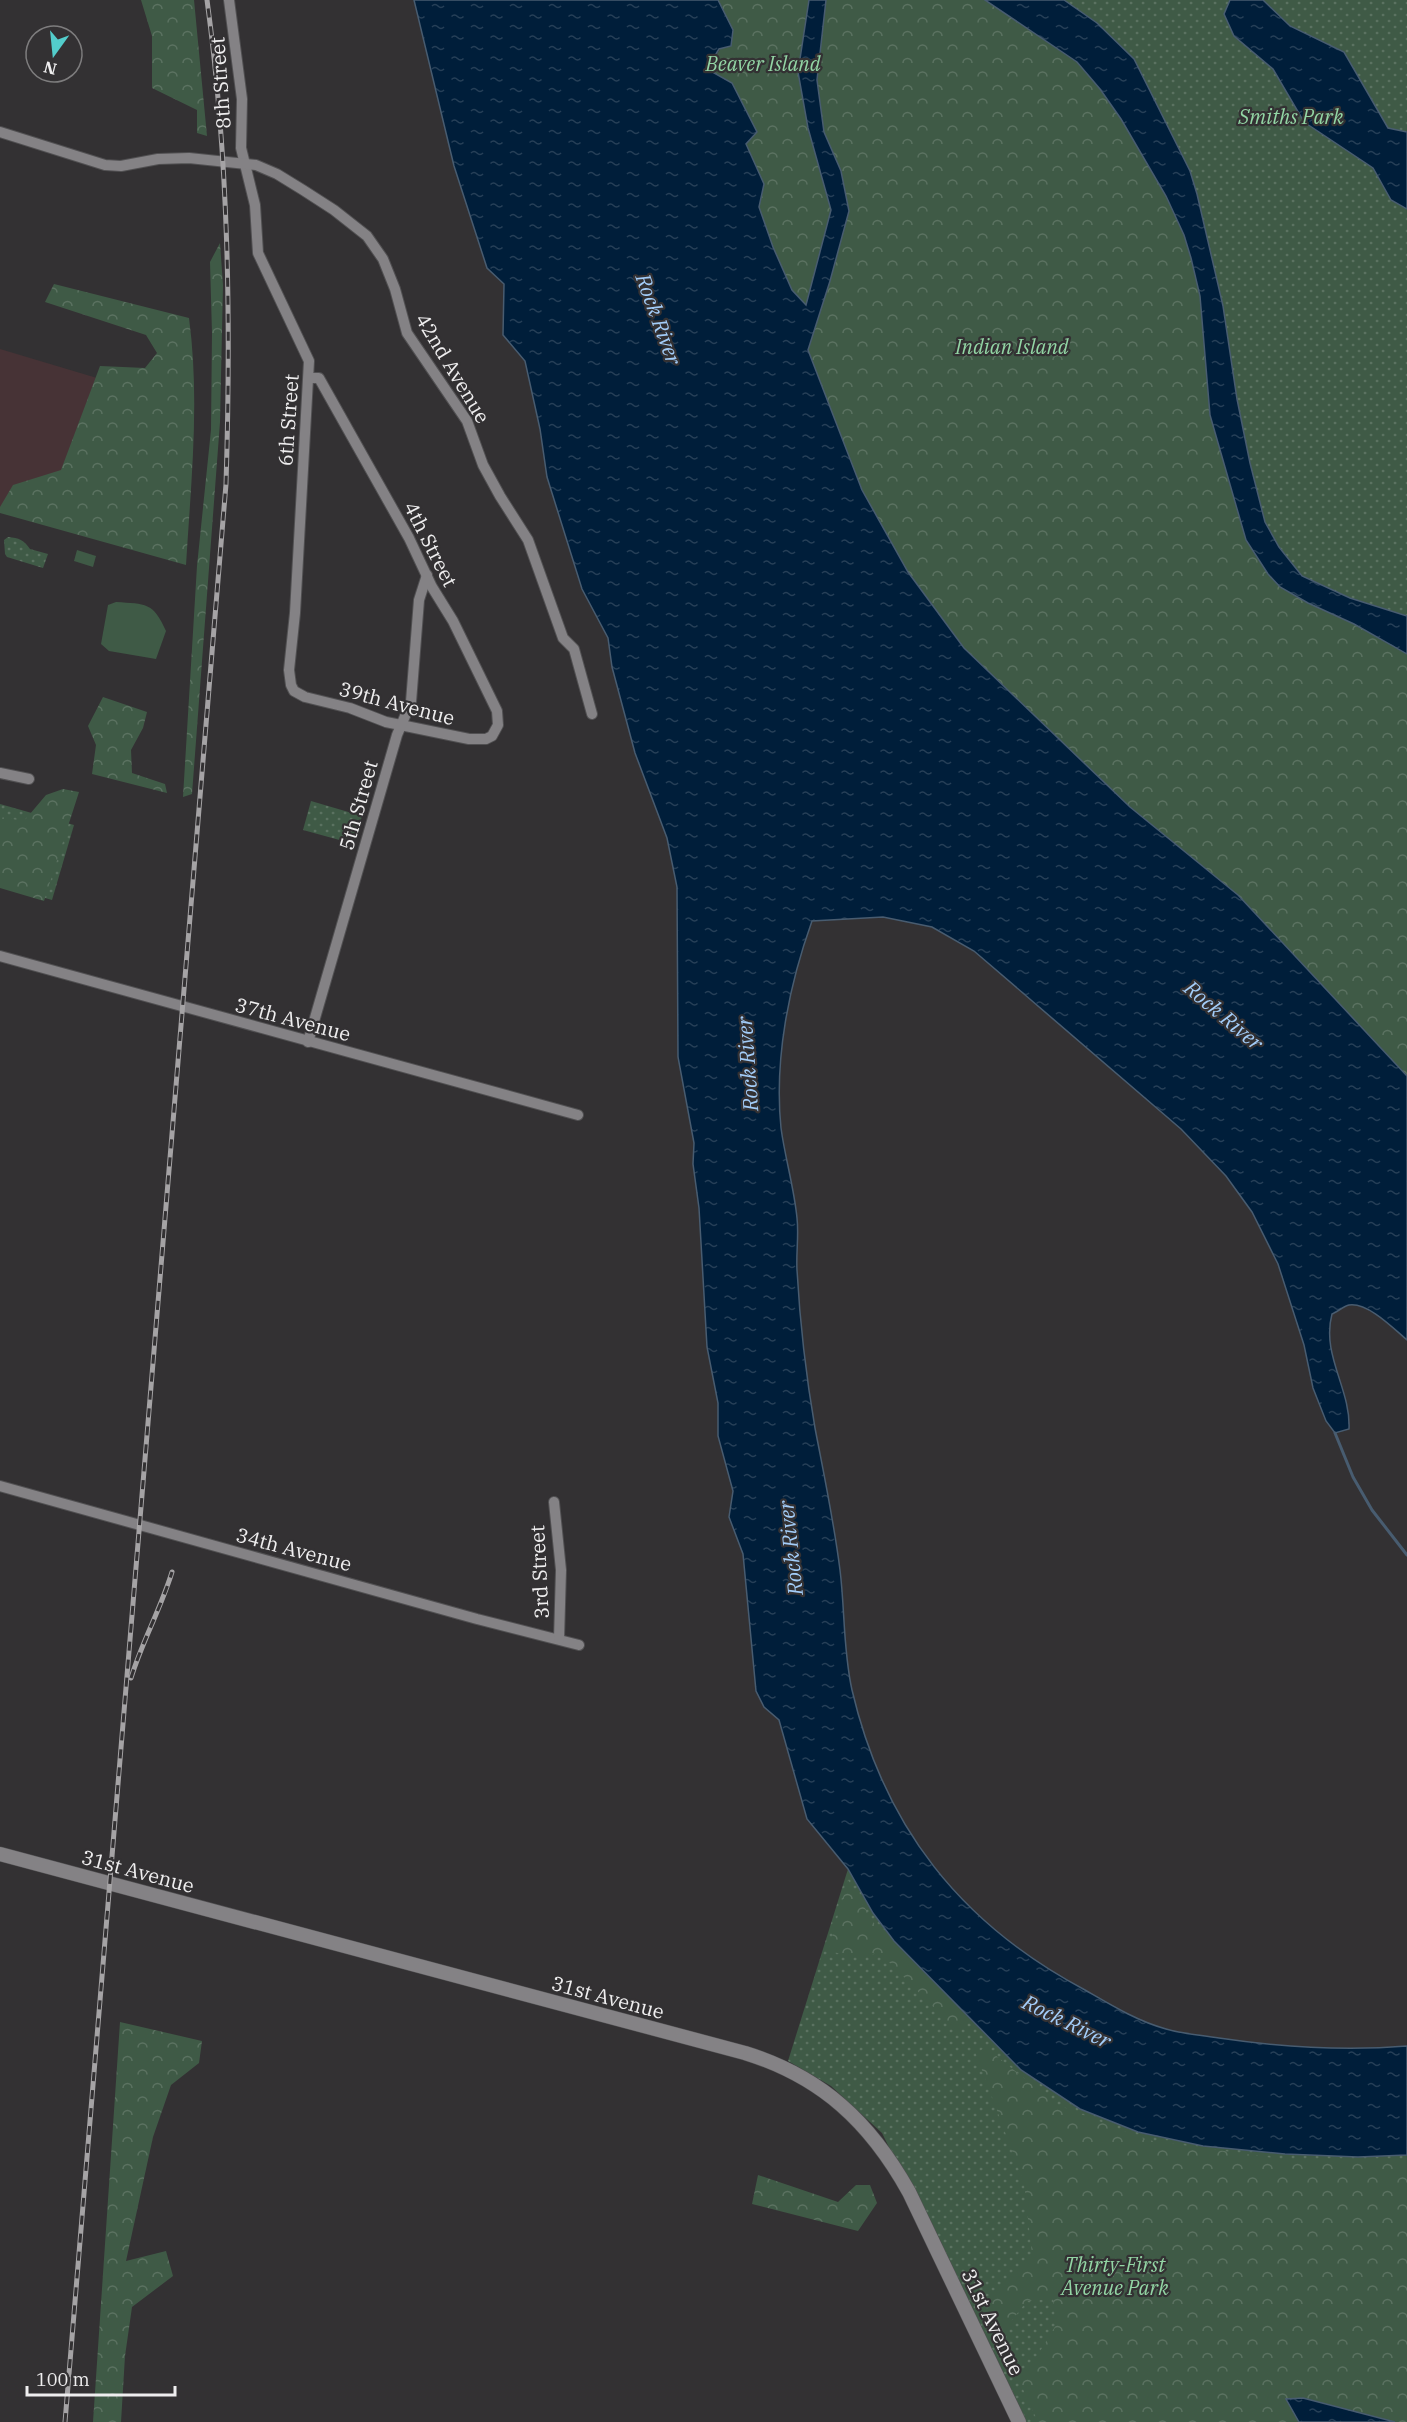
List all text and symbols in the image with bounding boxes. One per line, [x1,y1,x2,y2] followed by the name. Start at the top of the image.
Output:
[24,24,84,84] north arrow
[203,36,237,130] street label: 8th Street
[704,50,822,77] park label: Beaver Island
[41,57,59,80] text: N
[1237,103,1344,130] park label: Smiths Park
[629,269,689,369] water label: Rock River
[410,308,496,428] street label: 42nd Avenue
[954,333,1070,360] park label: Indian Island
[271,373,305,467] street label: 6th Street
[398,497,464,591] street label: 4th Street
[336,675,458,731] street label: 39th Avenue
[332,757,384,853] street label: 5th Street
[1178,973,1270,1057] water label: Rock River
[232,991,354,1047] street label: 37th Avenue
[730,1015,764,1113] water label: Rock River
[771,1498,809,1598] water label: Rock River
[233,1521,355,1577] street label: 34th Avenue
[523,1524,555,1620] street label: 3rd Street
[79,1843,197,1899] street label: 31st Avenue
[549,1969,667,2025] street label: 31st Avenue
[1017,1987,1117,2055] water label: Rock River
[1059,2251,1169,2301] park label: Thirty-First Avenue Park
[956,2264,1030,2380] street label: 31st Avenue
[27,2359,176,2397] scale bar
[36,2368,90,2391] text: 100 m

